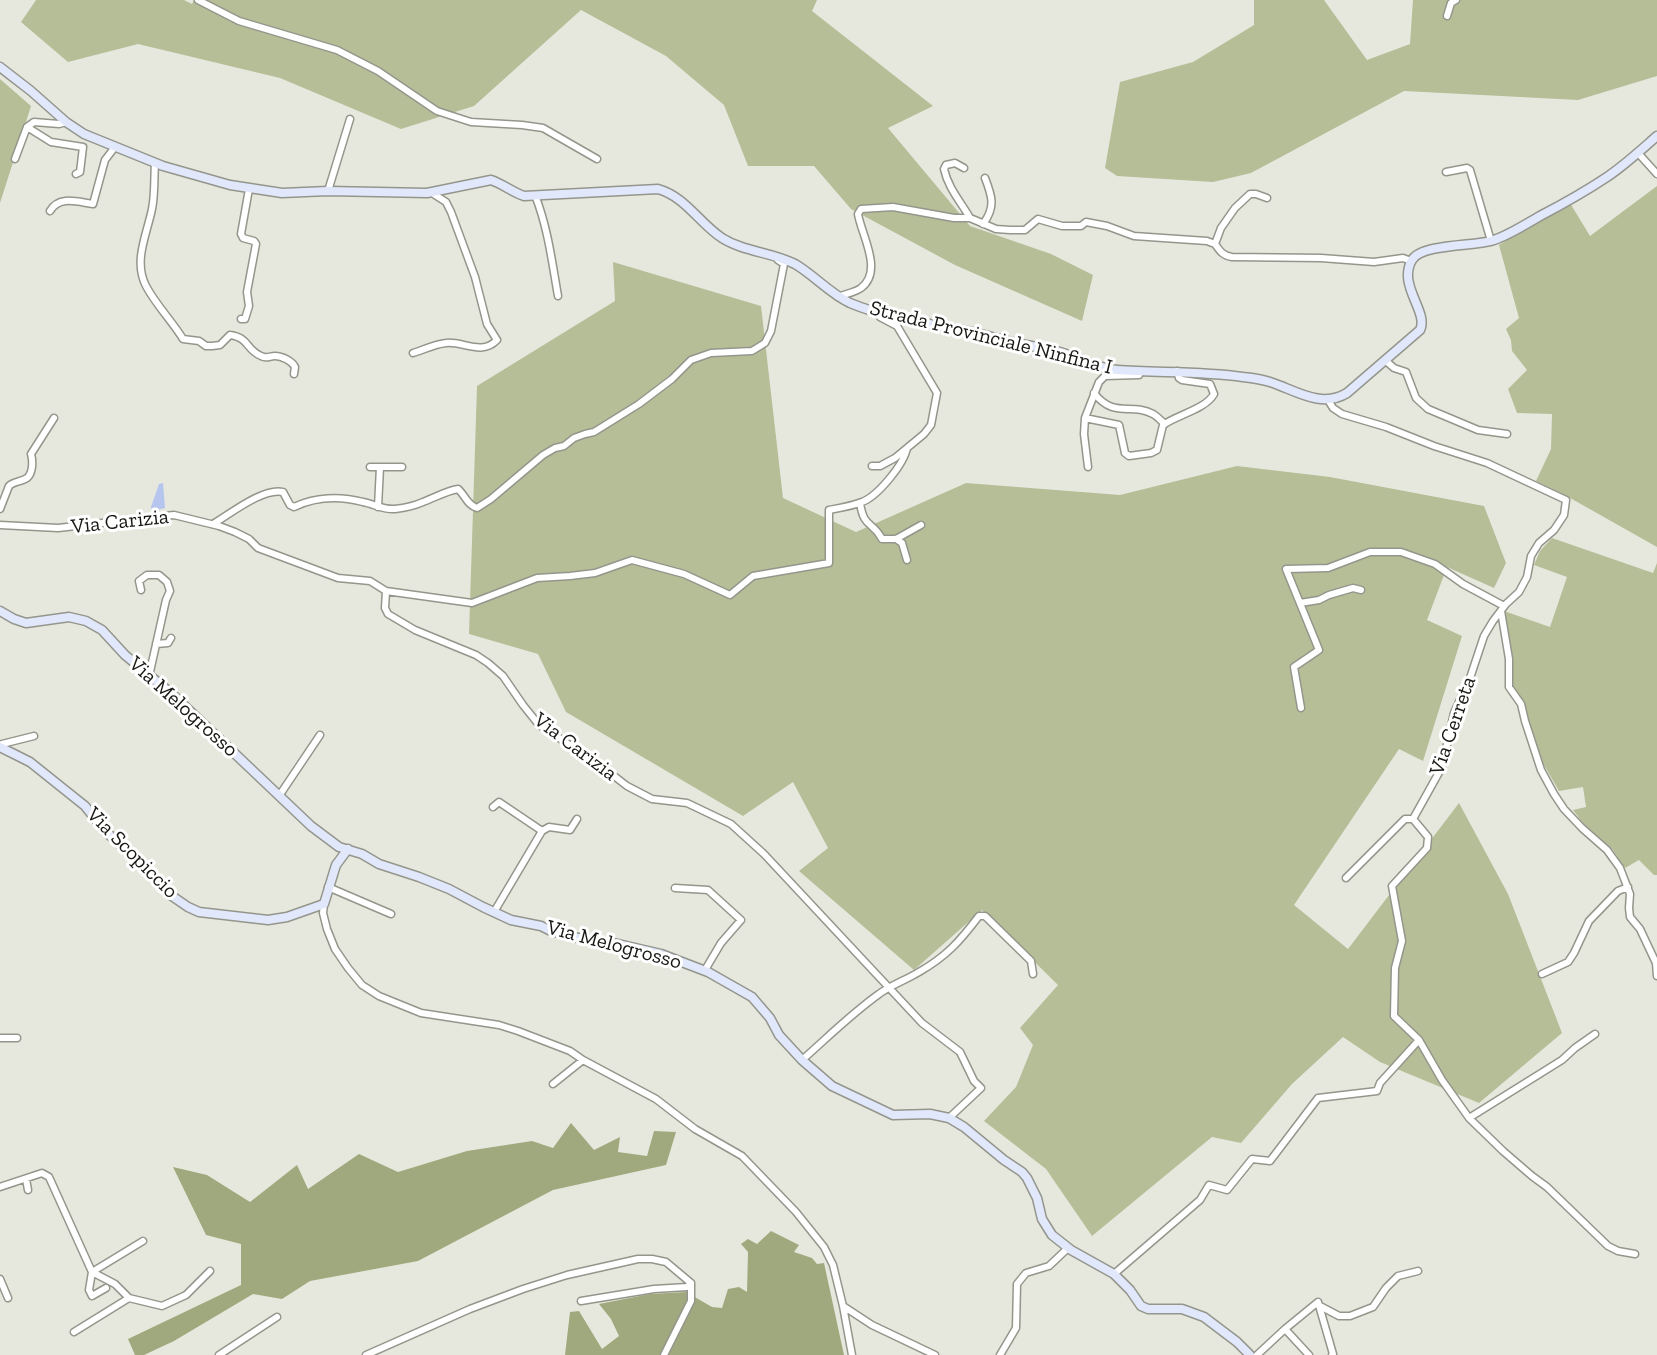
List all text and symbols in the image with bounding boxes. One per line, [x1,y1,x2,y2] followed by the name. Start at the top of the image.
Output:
[867,296,1115,380] street label: Strada Provinciale Ninfina I
[70,504,170,540] street label: Via Carizia
[123,651,243,763] street label: Via Melogrosso
[1424,673,1482,779] street label: Via Cerreta
[528,707,622,787] street label: Via Carizia
[81,802,183,904] street label: Via Scopiccio
[544,915,684,975] street label: Via Melogrosso

